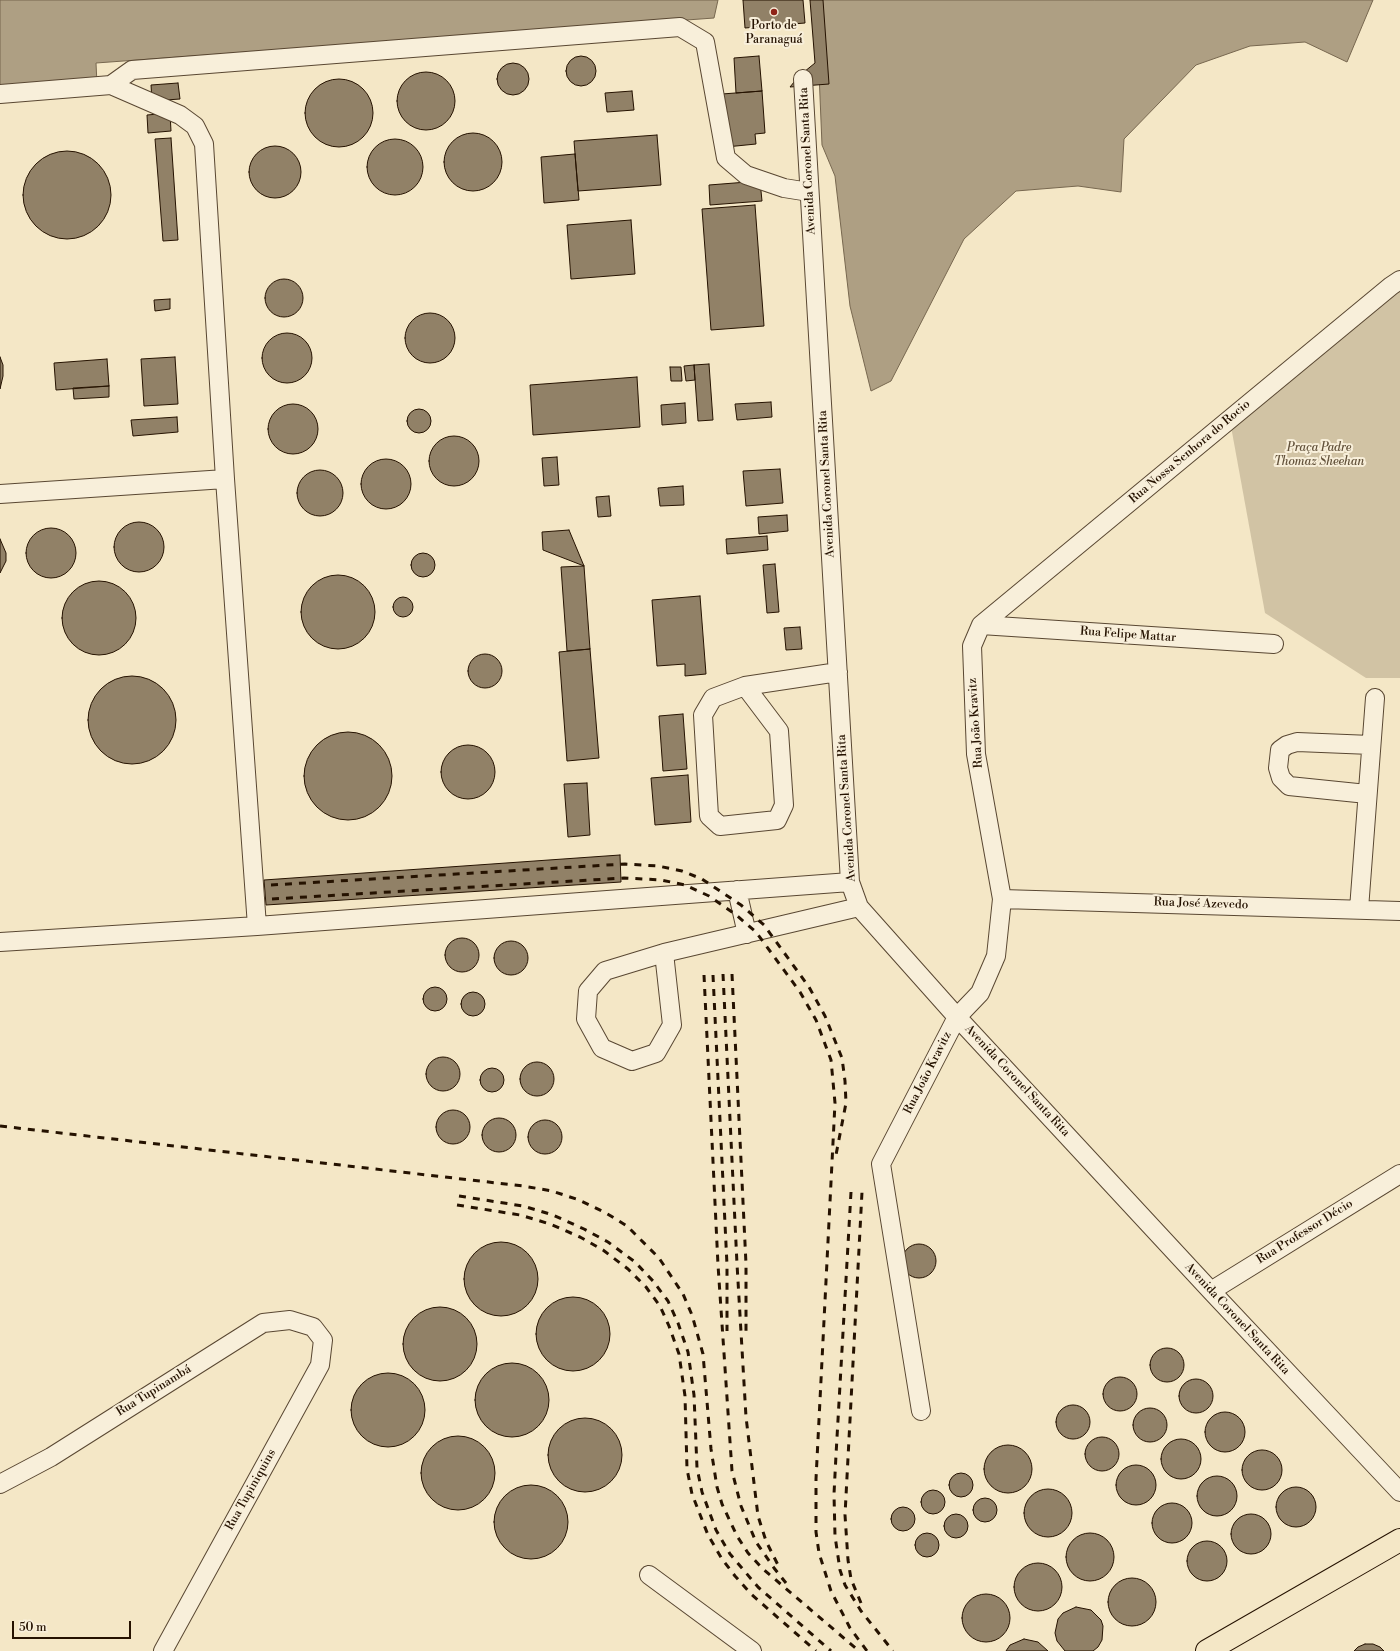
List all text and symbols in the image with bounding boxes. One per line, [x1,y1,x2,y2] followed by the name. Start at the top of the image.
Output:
[769,7,779,17] marker: Porto de Paranaguá
[745,19,803,47] place label: Porto de Paranaguá
[797,87,819,235] street label: Avenida Coronel Santa Rita
[1127,397,1253,507] street label: Rua Nossa Senhora do Rocio
[816,410,838,558] street label: Avenida Coronel Santa Rita
[1274,441,1364,469] park label: Praça Padre Thomaz Sheehan
[1079,624,1177,646] street label: Rua Felipe Mattar
[966,677,986,769] street label: Rua João Kravitz
[835,734,859,882] street label: Avenida Coronel Santa Rita
[1153,895,1249,913] street label: Rua José Azevedo
[961,1022,1073,1140] street label: Avenida Coronel Santa Rita
[901,1029,955,1117] street label: Rua João Kravitz
[1254,1197,1356,1267] street label: Rua Professor Décio
[1181,1260,1293,1378] street label: Avenida Coronel Santa Rita
[114,1362,194,1420] street label: Rua Tupinambá
[223,1447,279,1533] street label: Rua Tupiniquins
[14,1613,133,1639] scale bar
[19,1620,47,1635] text: 50 m

